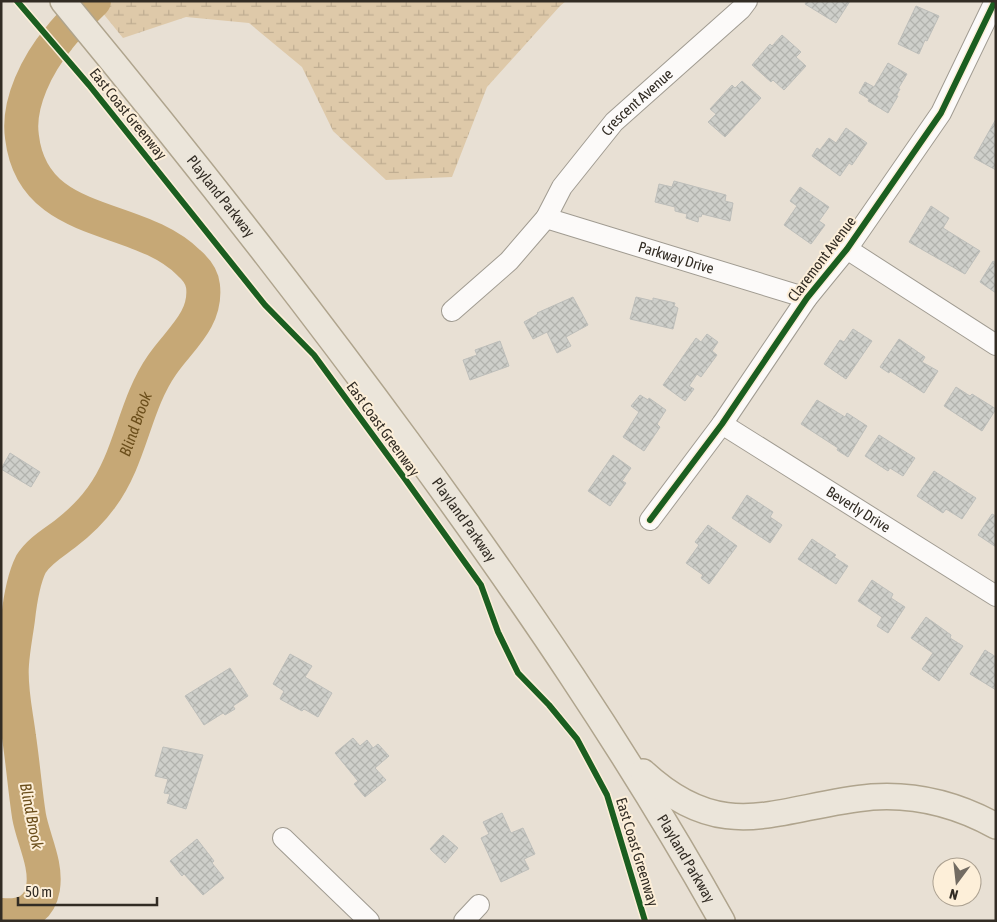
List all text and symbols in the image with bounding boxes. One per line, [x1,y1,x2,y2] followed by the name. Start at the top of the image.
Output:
[86,65,170,163] street label: East Coast Greenway
[598,65,676,139] street label: Crescent Avenue
[184,152,258,240] street label: Playland Parkway
[784,213,859,305] street label: Claremont Avenue
[636,238,716,277] street label: Parkway Drive
[343,378,423,479] street label: East Coast Greenway
[115,388,155,459] water label: Blind Brook
[429,474,500,565] street label: Playland Parkway
[823,483,894,536] street label: Beverly Drive
[17,781,47,852] water label: Blind Brook
[613,796,662,908] street label: East Coast Greenway
[654,811,719,905] street label: Playland Parkway
[932,857,982,907] north arrow
[18,874,156,906] scale bar
[25,883,52,900] text: 50 m
[948,886,960,903] text: N

